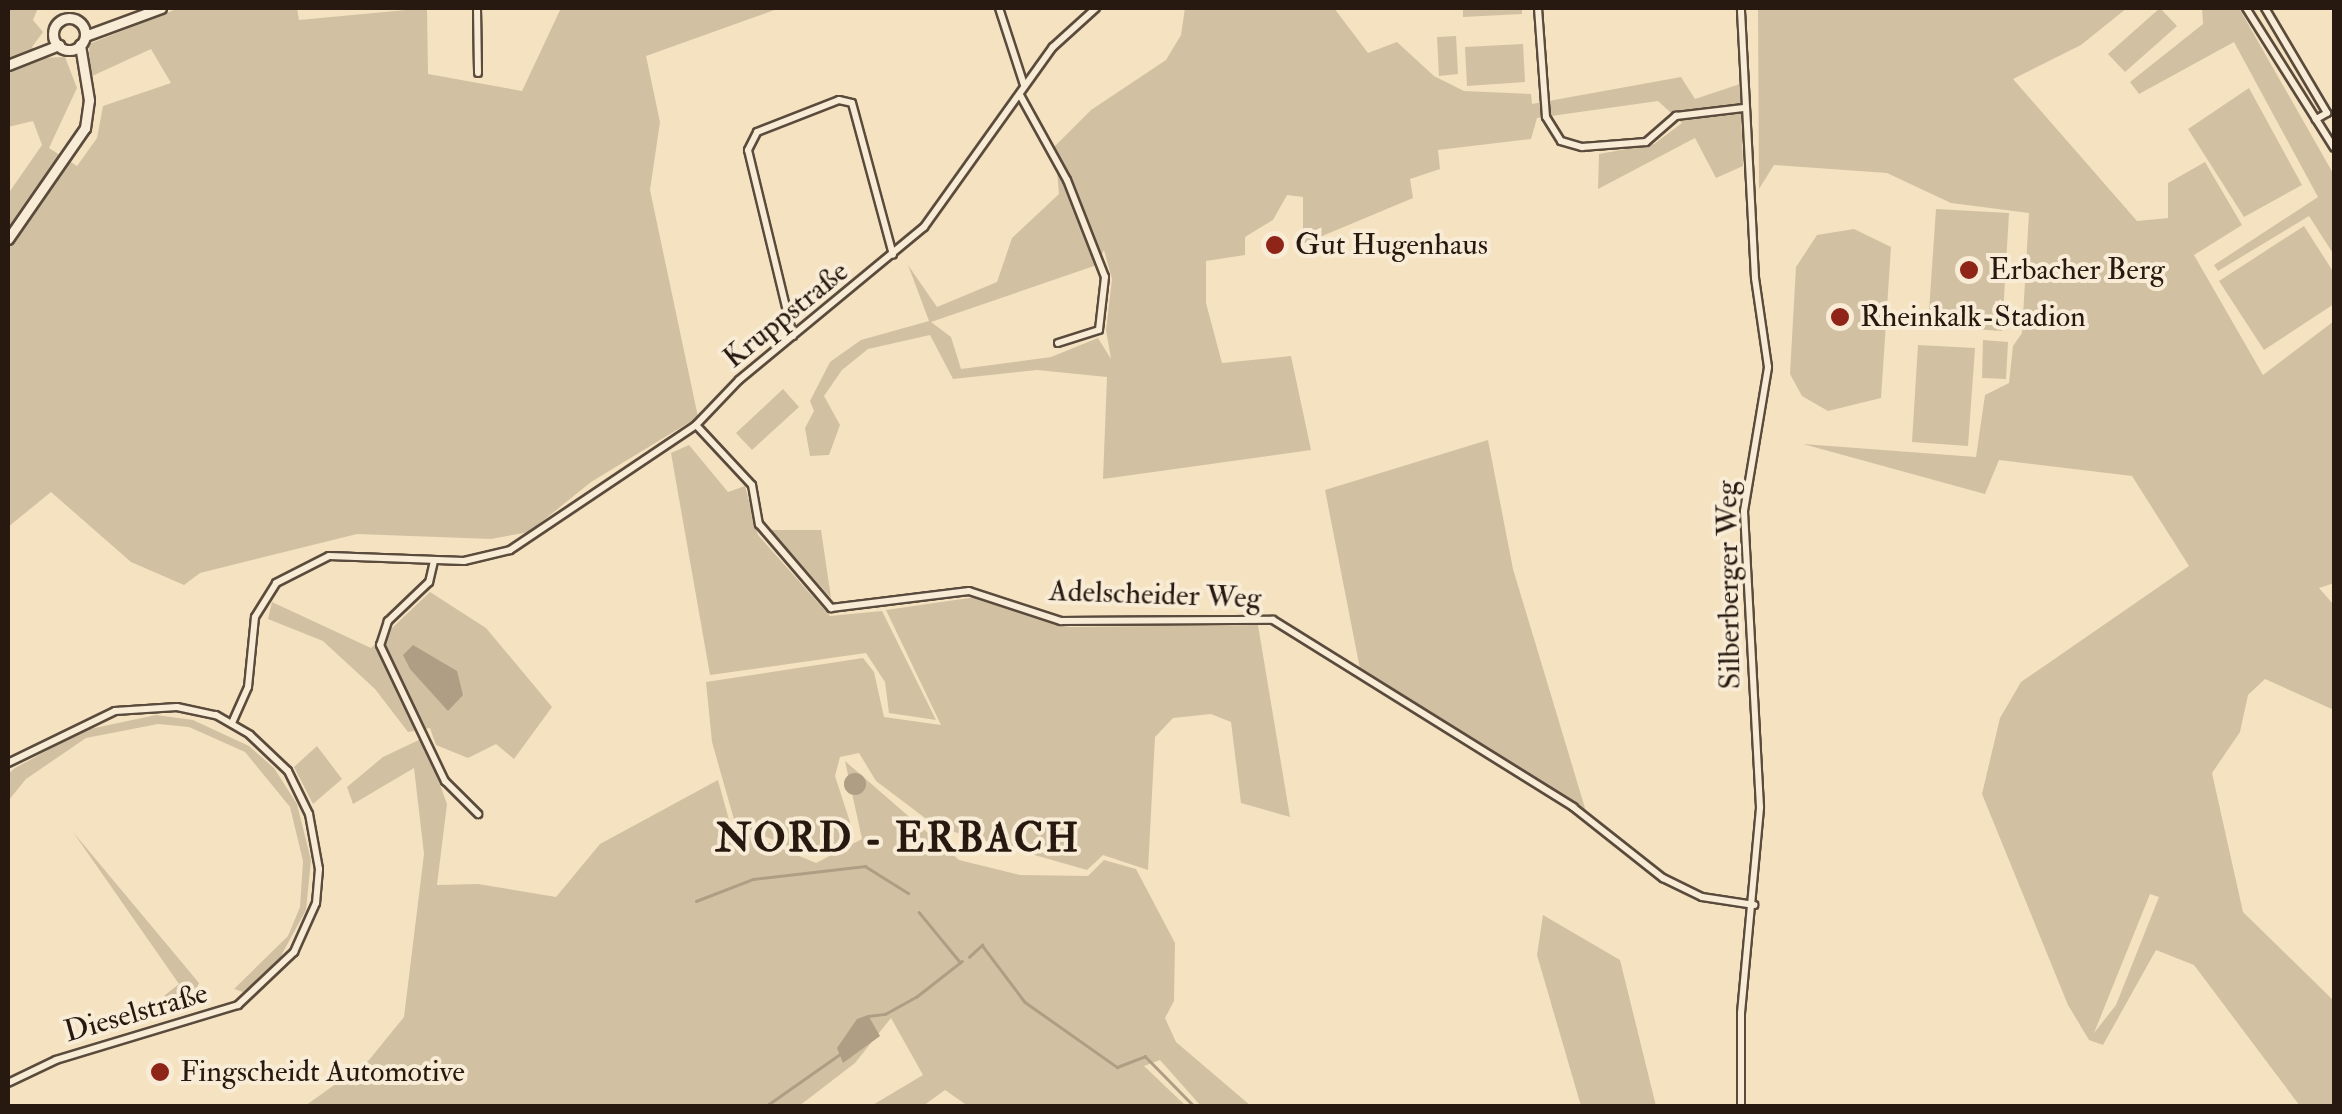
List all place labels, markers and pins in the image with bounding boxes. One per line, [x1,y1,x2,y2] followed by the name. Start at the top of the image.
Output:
[1295,227,1488,263] place label: Gut Hugenhaus
[1264,234,1286,256] marker: Gut Hugenhaus
[1989,252,2165,288] place label: Erbacher Berg
[1958,259,1980,281] marker: Erbacher Berg
[1860,299,2086,335] place label: Rheinkalk-Stadion
[1829,306,1851,328] marker: Rheinkalk-Stadion
[180,1054,465,1090] place label: Fingscheidt Automotive
[149,1061,171,1083] marker: Fingscheidt Automotive

